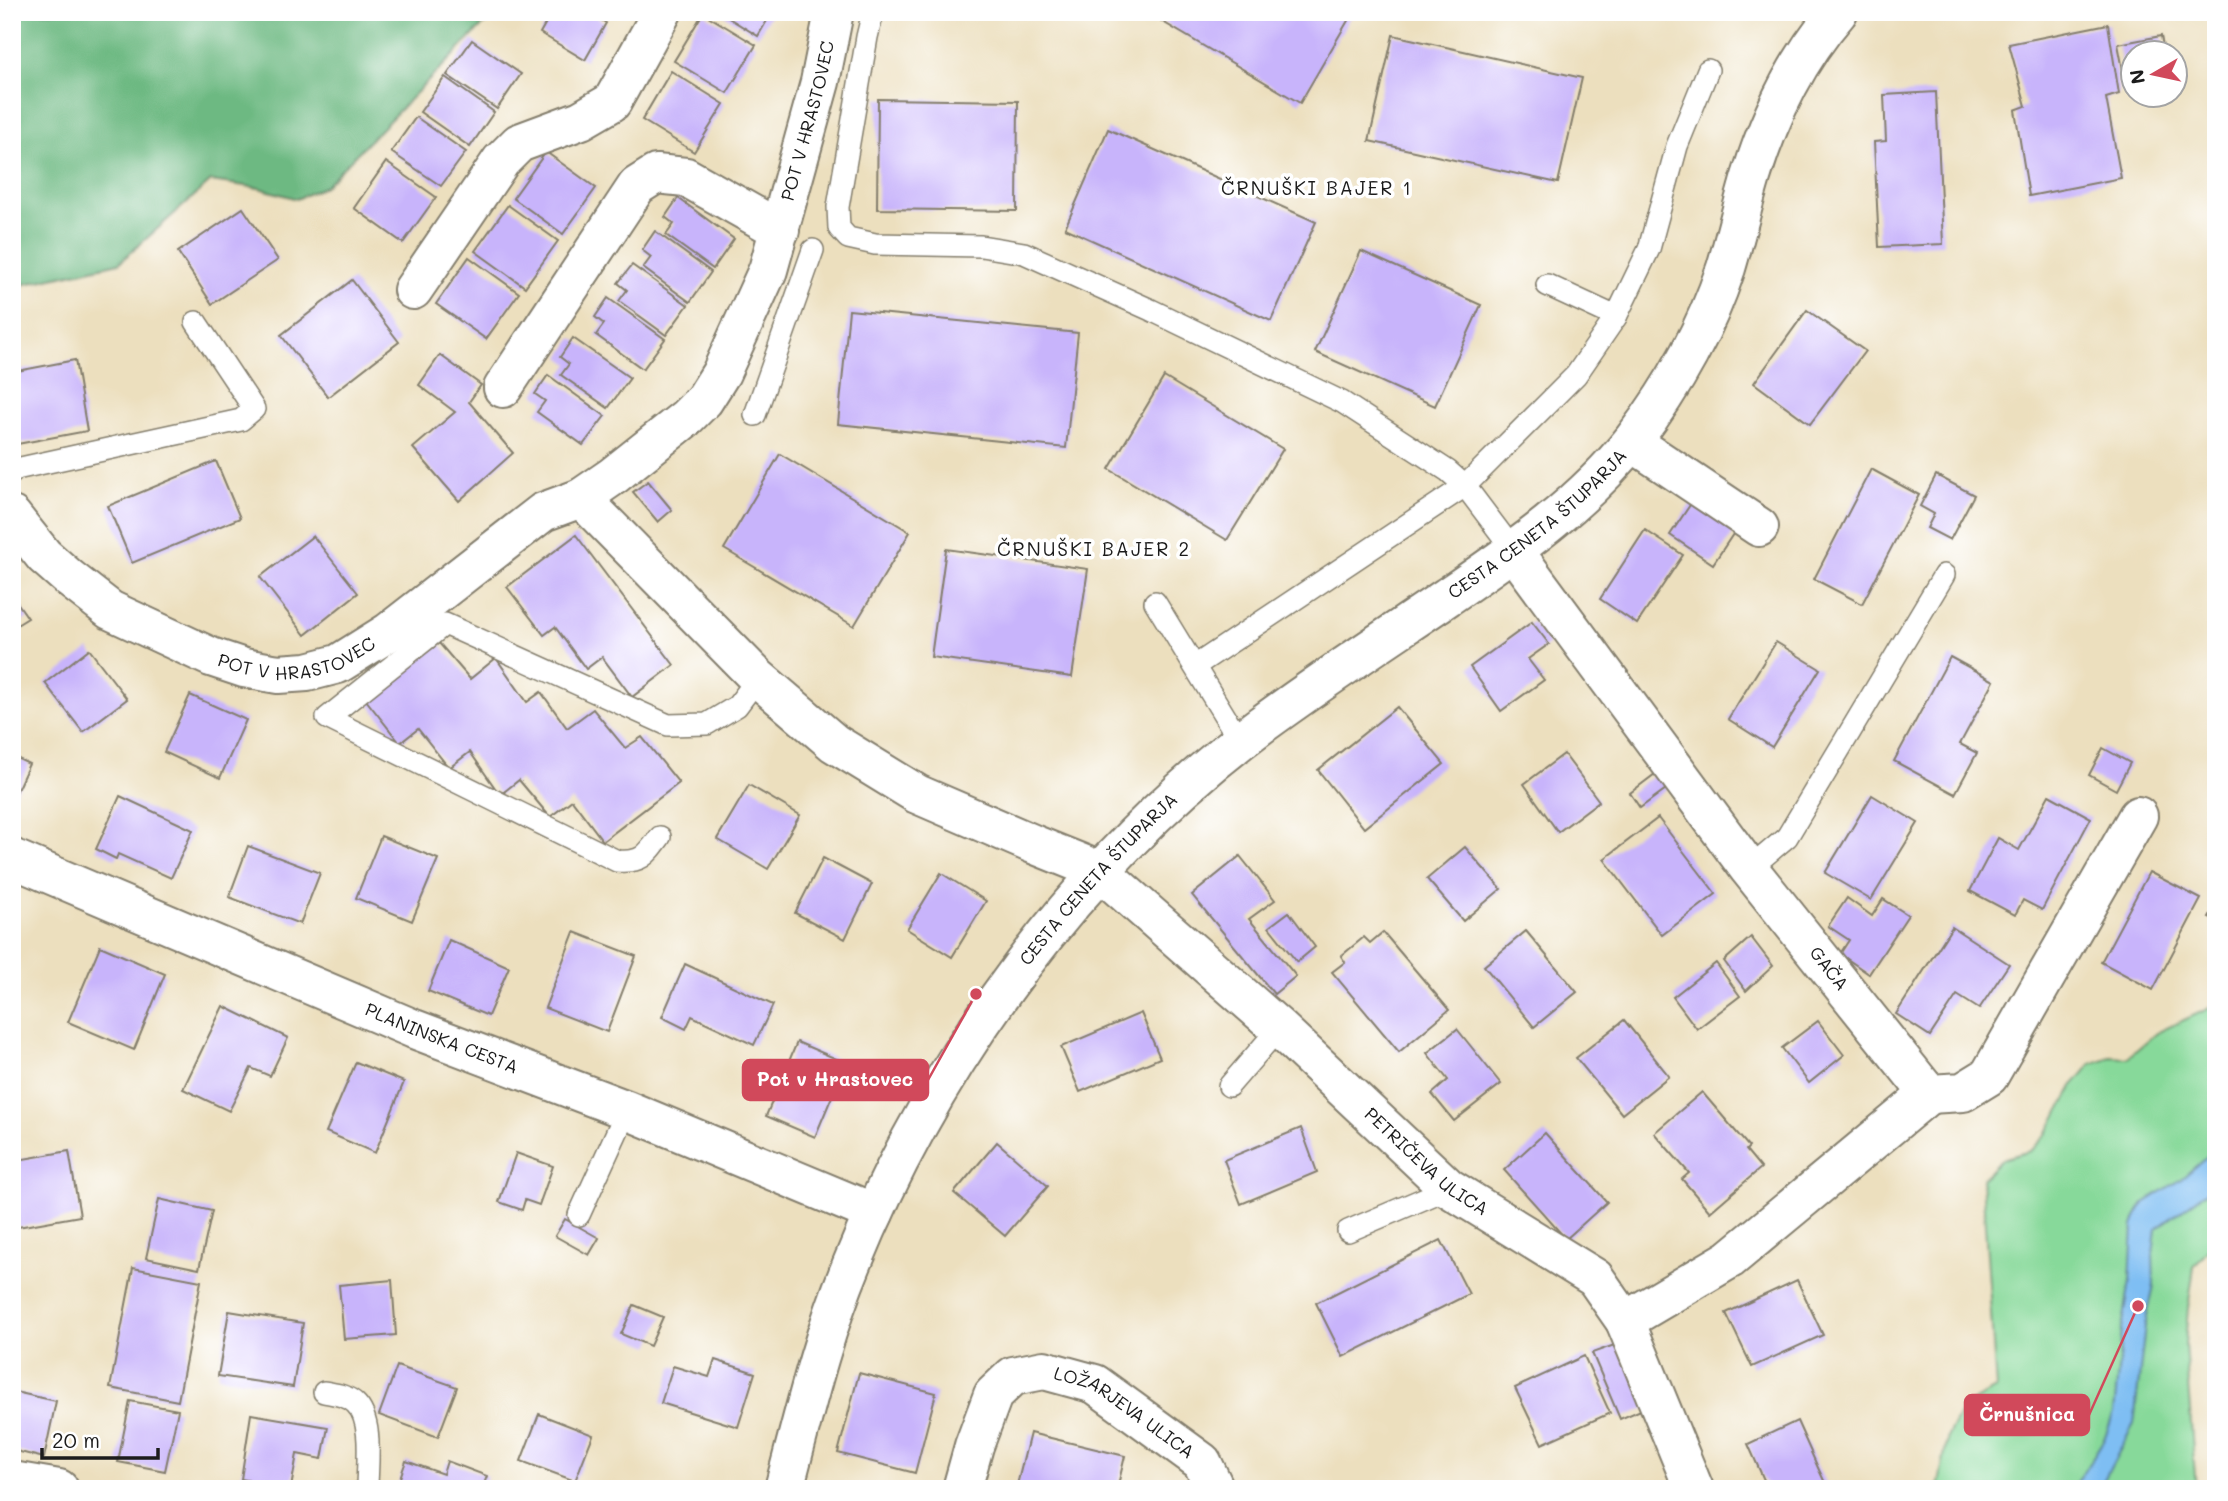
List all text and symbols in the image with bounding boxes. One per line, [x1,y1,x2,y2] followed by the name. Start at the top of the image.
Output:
[2120,38,2190,108] north arrow
[775,39,839,203] street label: POT V HRASTOVEC
[2123,68,2150,86] text: N
[1221,175,1413,200] district label: ČRNUŠKI BAJER 1
[1443,444,1631,604] street label: CESTA CENETA ŠTUPARJA
[997,536,1191,561] district label: ČRNUŠKI BAJER 2
[215,631,379,685] street label: POT V HRASTOVEC
[1013,787,1182,970] street label: CESTA CENETA ŠTUPARJA
[1804,941,1854,995] street label: GAČA
[362,997,522,1079] street label: PLANINSKA CESTA
[743,1060,928,1100] callout: Pot v Hrastovec
[757,1066,913,1091] text: Pot v Hrastovec
[1360,1102,1493,1220] street label: PETRIČEVA ULICA
[1052,1360,1199,1463] street label: LOŽARJEVA ULICA
[1965,1395,2089,1435] callout: Črnušnica
[1979,1401,2075,1426] text: Črnušnica
[42,1417,158,1461] scale bar
[52,1426,100,1453] text: 20 m

